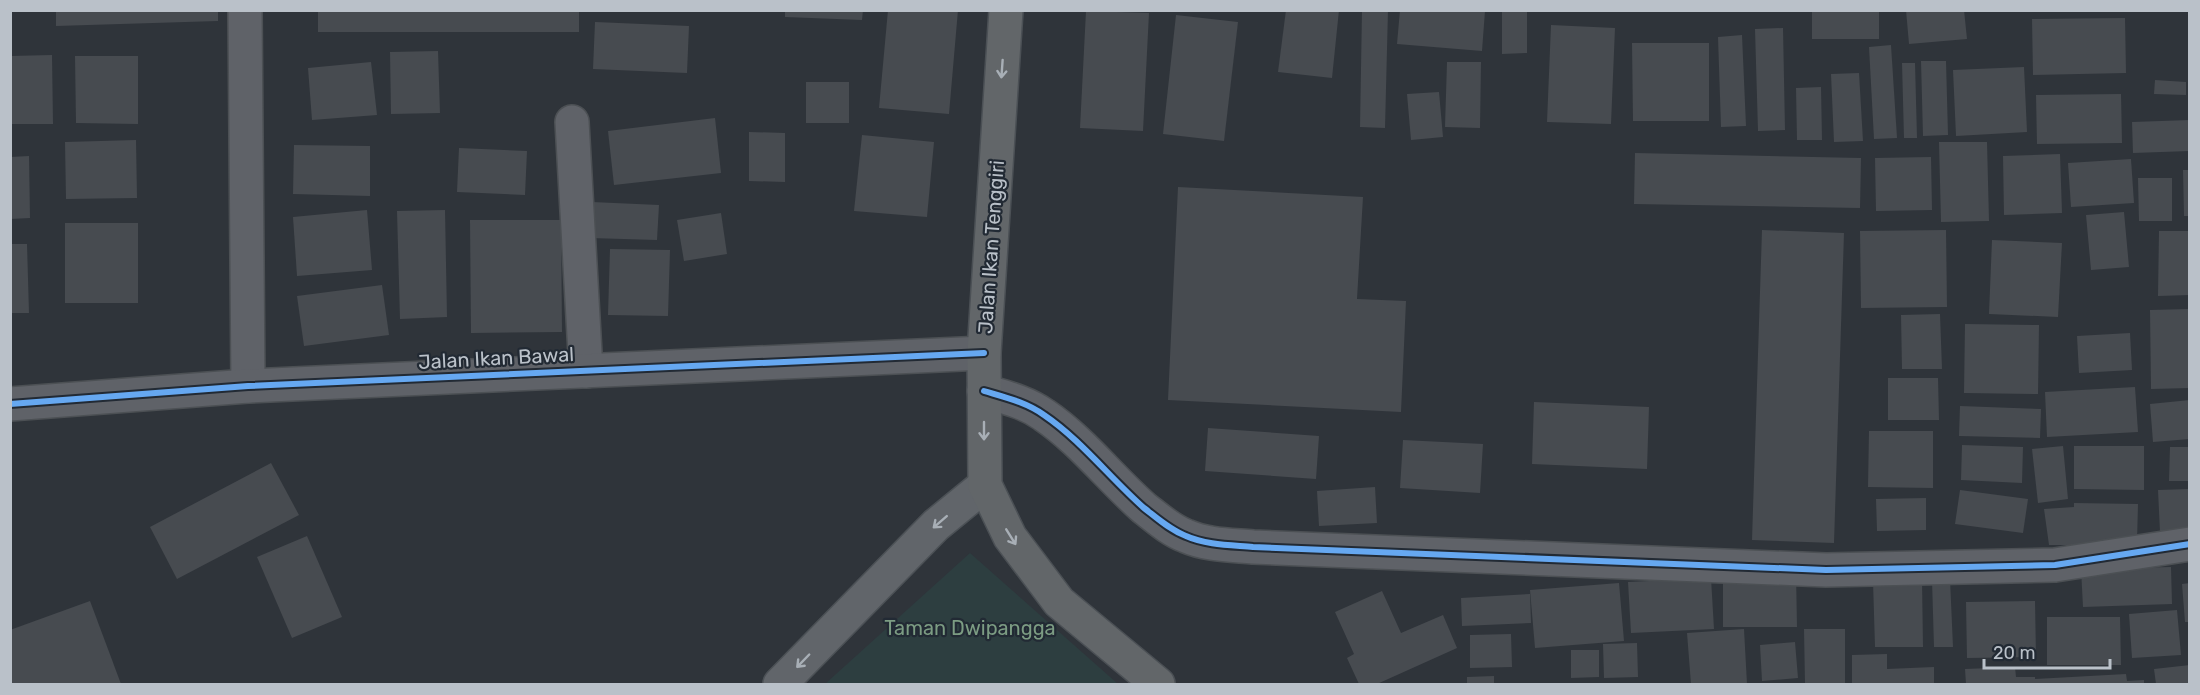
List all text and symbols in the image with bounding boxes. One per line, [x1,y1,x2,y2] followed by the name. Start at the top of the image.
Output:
[996,58,1007,78] one-way arrow
[973,159,1009,335] street label: Jalan Ikan Tenggiri
[417,342,575,374] street label: Jalan Ikan Bawal
[978,421,990,441] one-way arrow
[933,515,948,529] one-way arrow
[1005,528,1017,545] one-way arrow
[884,616,1056,640] park label: Taman Dwipangga
[1984,632,2110,670] scale bar
[1993,642,2035,664] text: 20 m
[795,653,810,668] one-way arrow

